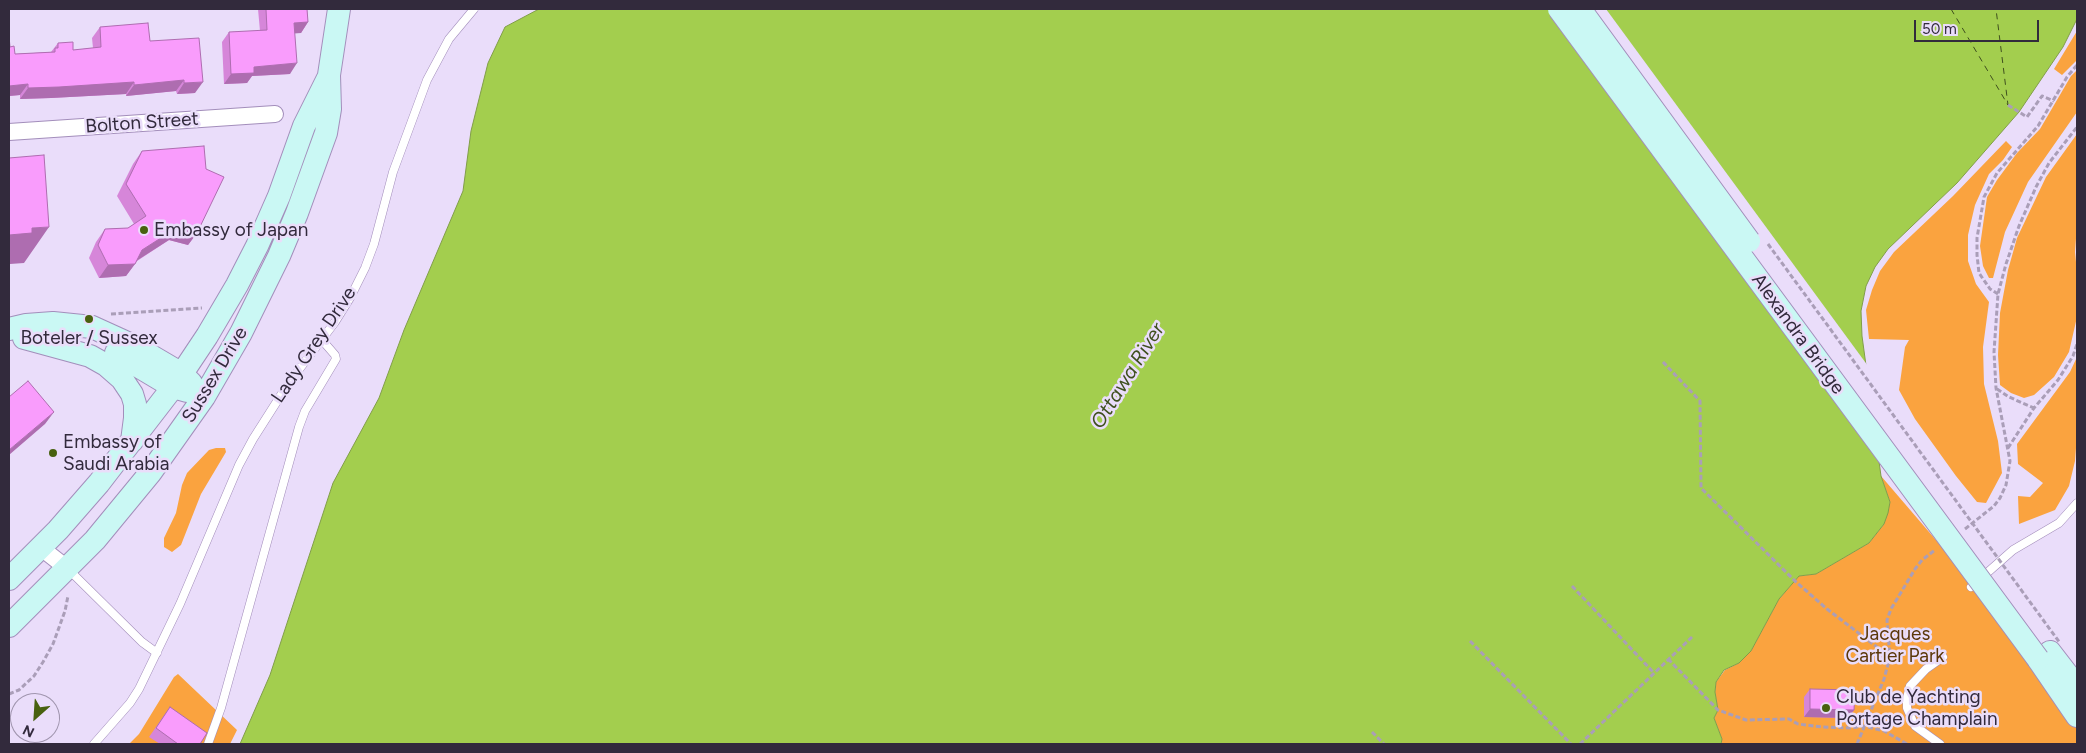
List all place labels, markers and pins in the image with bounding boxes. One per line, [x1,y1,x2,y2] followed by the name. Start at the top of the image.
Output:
[154,219,308,241] place label: Embassy of Japan
[138,224,150,236] marker: Embassy of Japan
[83,313,95,325] marker: Boteler / Sussex
[20,327,158,349] place label: Boteler / Sussex
[63,431,169,475] place label: Embassy of Saudi Arabia
[47,447,59,459] marker: Embassy of Saudi Arabia
[1836,686,1998,730] place label: Club de Yachting Portage Champlain
[1820,702,1832,714] marker: Club de Yachting Portage Champlain

